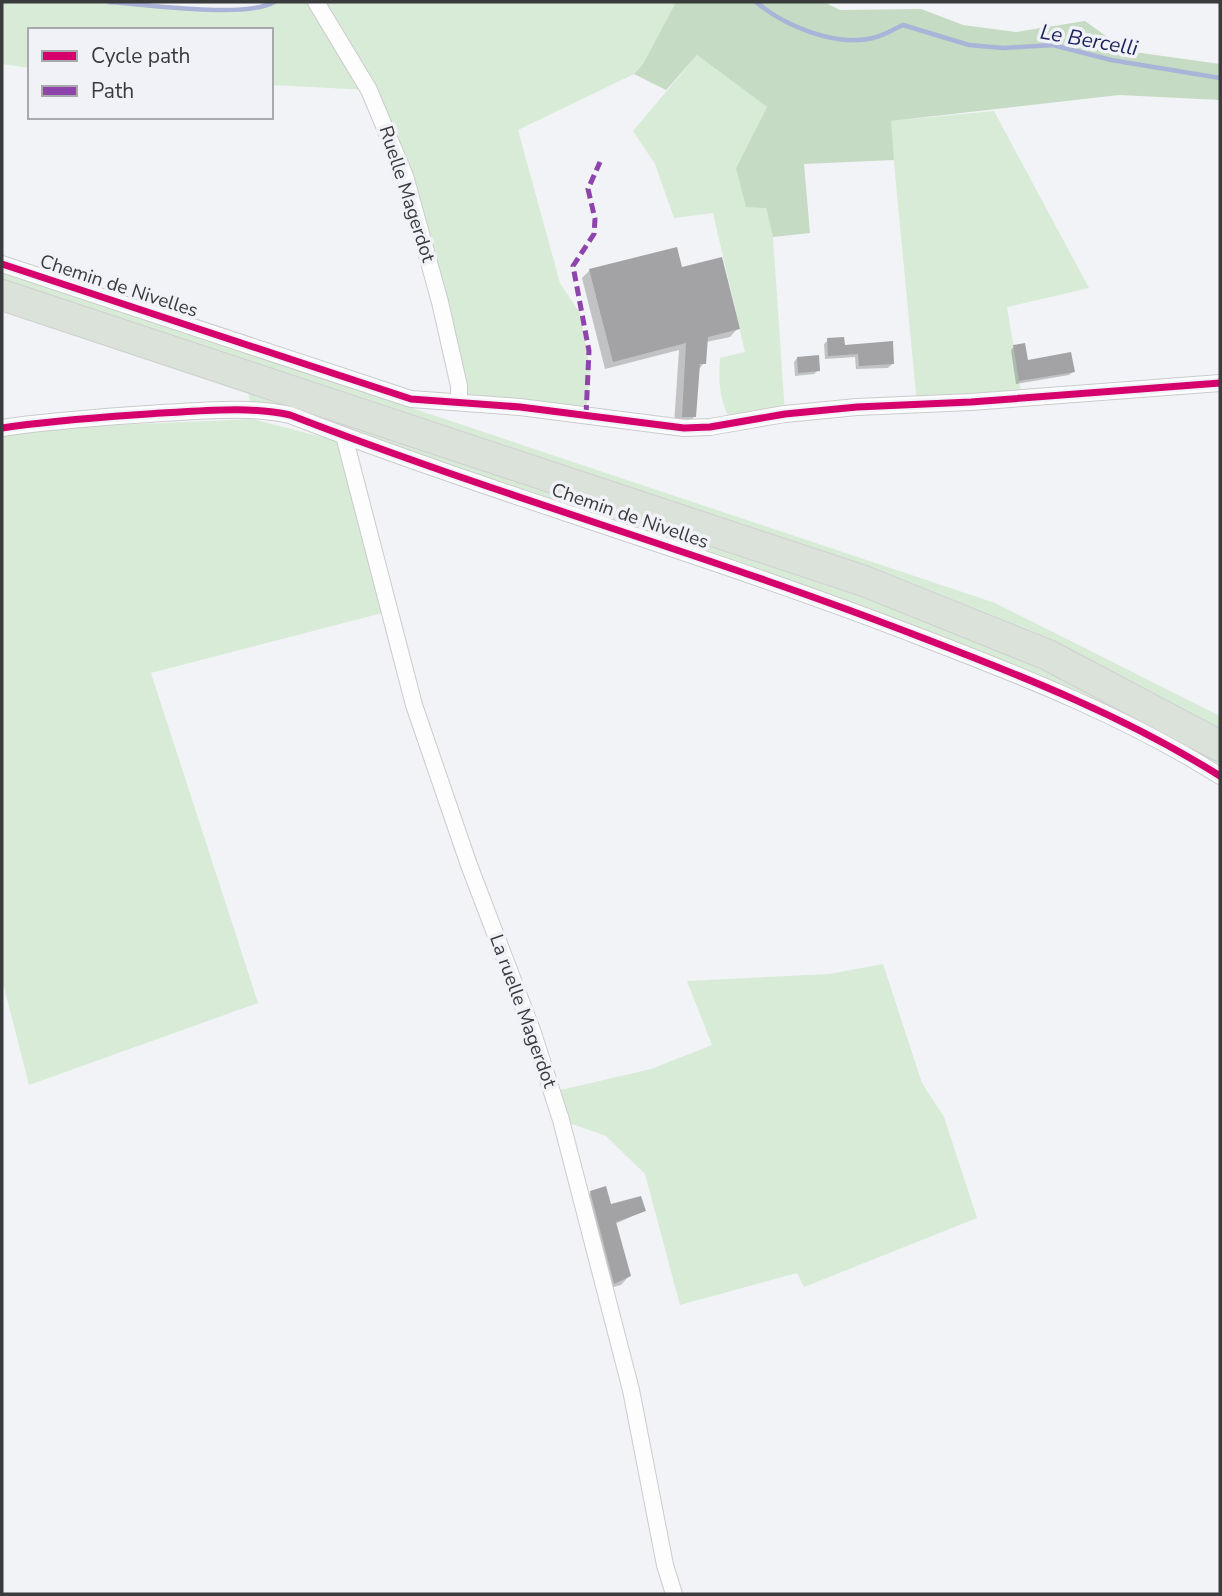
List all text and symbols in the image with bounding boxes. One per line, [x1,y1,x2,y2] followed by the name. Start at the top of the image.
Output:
[1038,18,1141,63] water label: Le Bercelli
[28,28,273,119] legend
[91,42,190,70] text: Cycle path
[91,77,134,105] text: Path
[373,122,441,266] street label: Ruelle Magerdot
[37,248,201,324] street label: Chemin de Nivelles
[548,477,712,555] street label: Chemin de Nivelles
[483,931,563,1092] street label: La ruelle Magerdot

